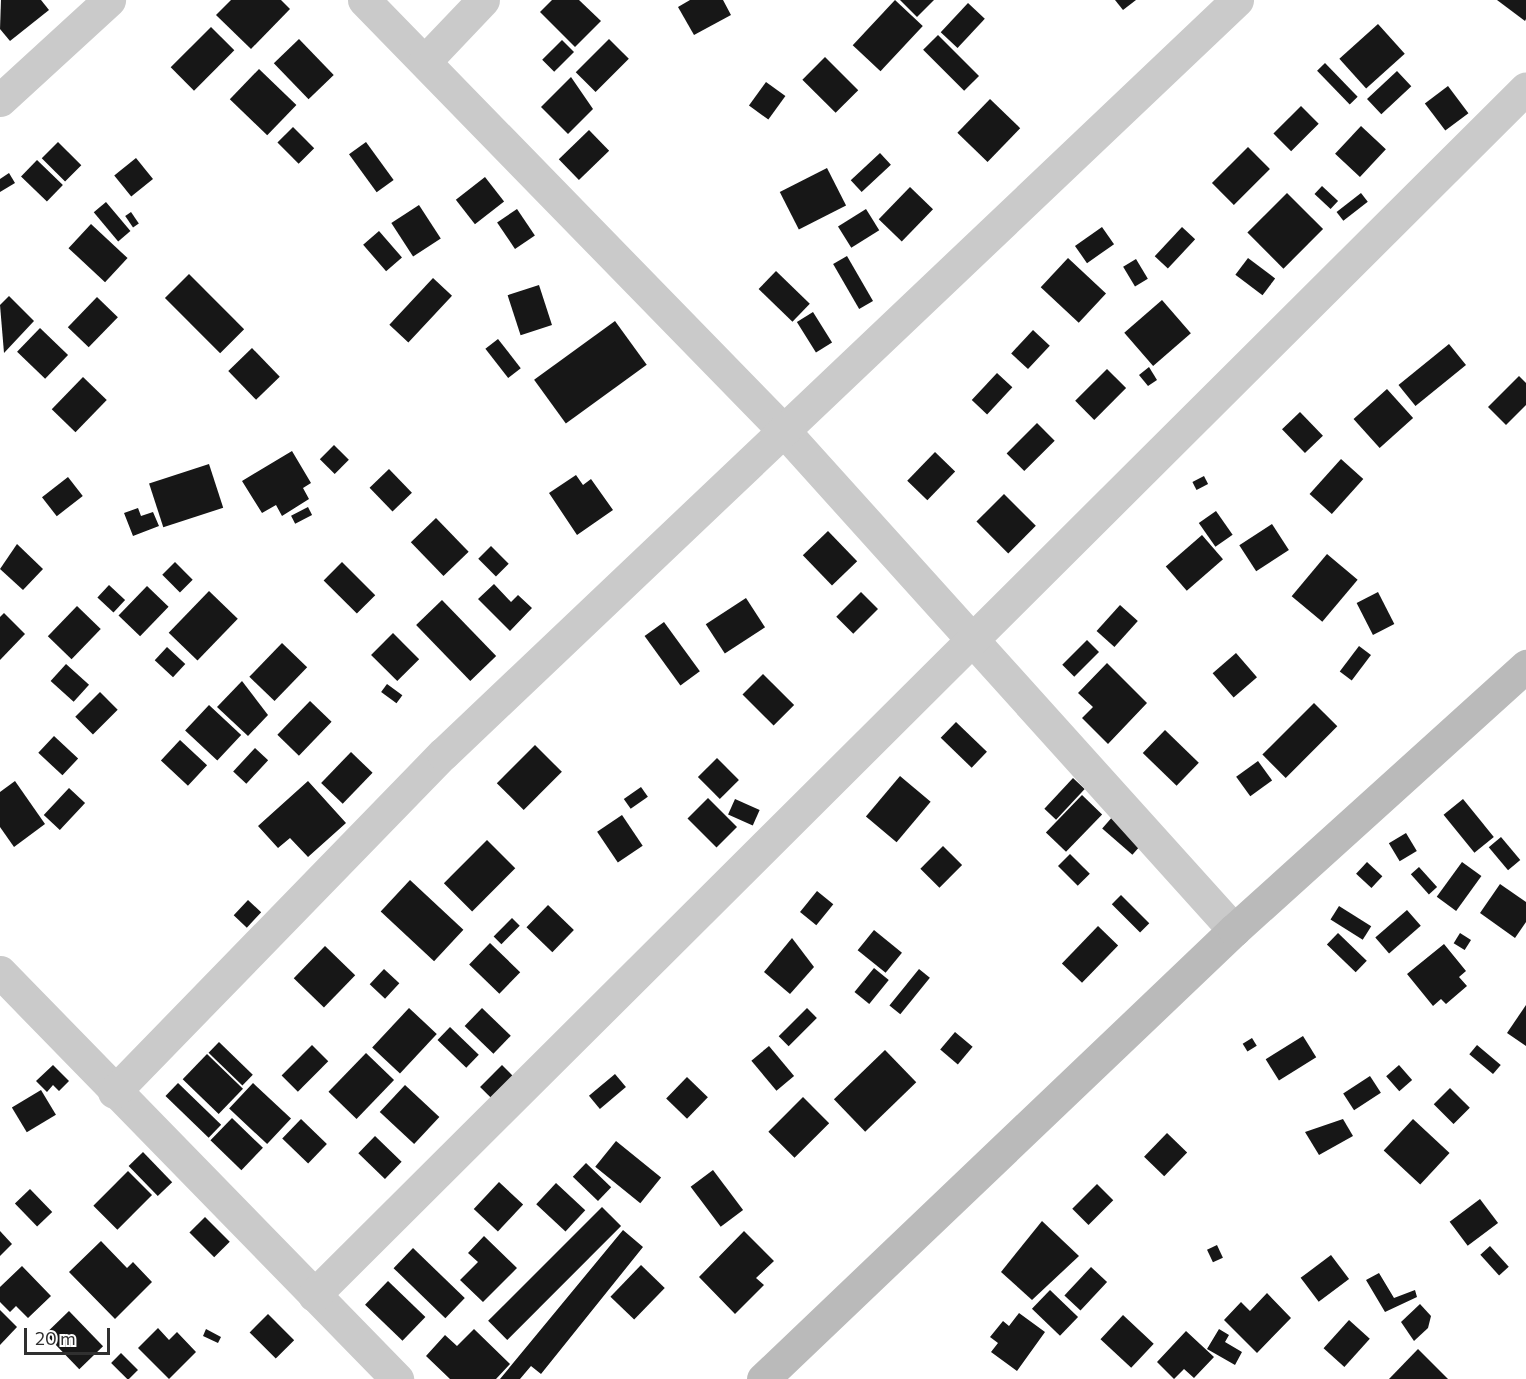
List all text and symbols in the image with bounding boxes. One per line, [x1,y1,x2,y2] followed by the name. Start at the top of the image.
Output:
[27,1316,112,1354] scale bar
[35,1327,76,1349] text: 20 m

